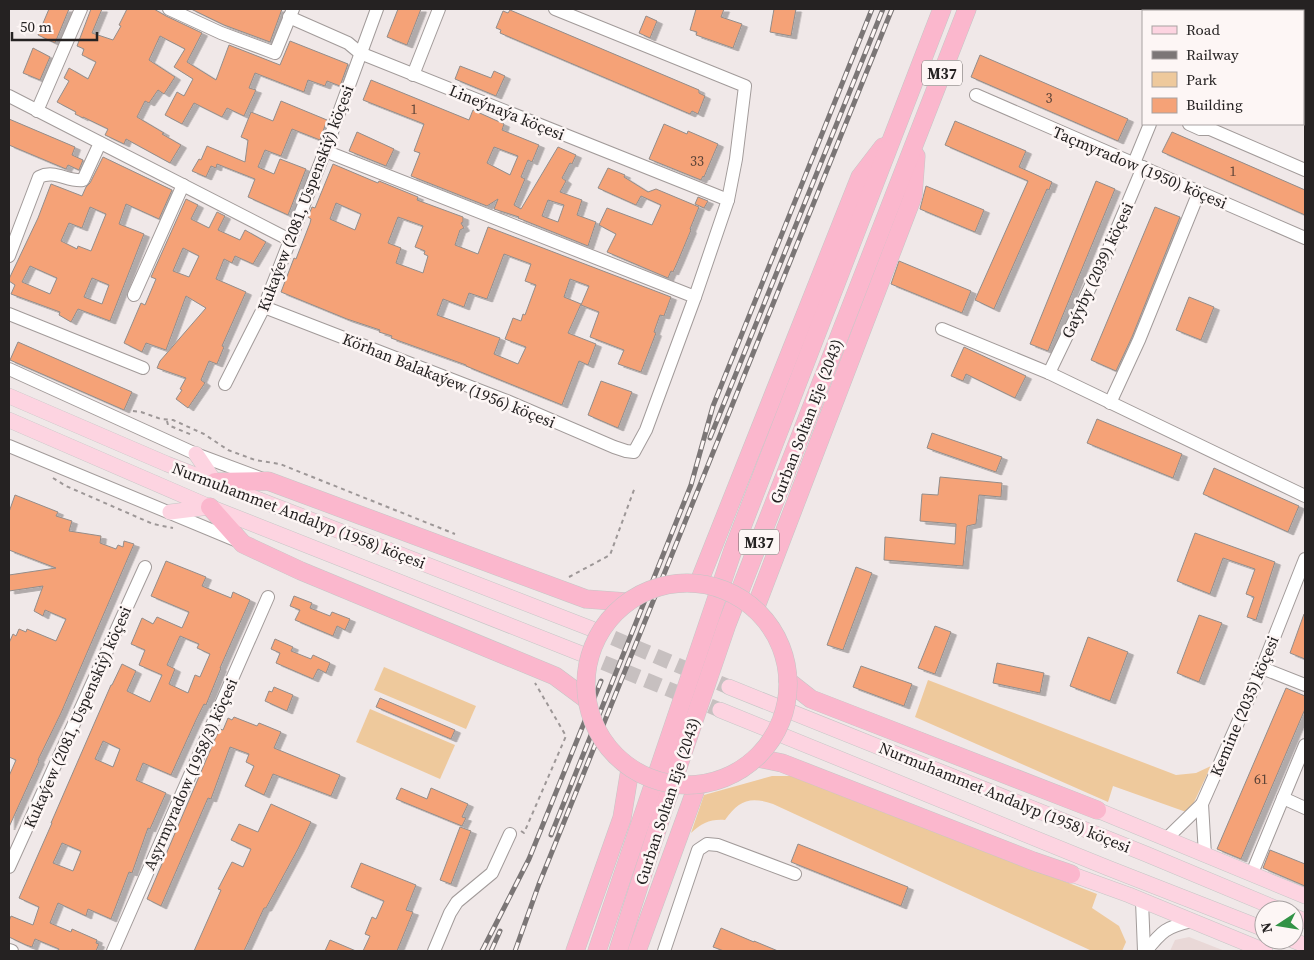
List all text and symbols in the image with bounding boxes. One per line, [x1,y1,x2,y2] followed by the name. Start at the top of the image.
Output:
[12,10,98,42] scale bar
[1142,10,1304,125] legend
[20,16,52,37] text: 50 m
[1186,19,1220,40] text: Road
[1186,44,1239,65] text: Railway
[922,60,962,86] road number: M37
[1186,69,1218,90] text: Park
[446,79,568,145] street label: Lineýnaýa köçesi
[252,81,359,314] street label: Kukaýew (2081, Uspenskiý) köçesi
[1046,88,1053,108] house number: 3
[1186,94,1243,115] text: Building
[411,99,418,119] house number: 1
[1050,120,1231,214] street label: Taçmyradow (1950) köçesi
[690,151,704,171] house number: 33
[1230,161,1237,181] house number: 1
[1056,198,1138,342] street label: Gaýyby (2039) köçesi
[339,327,559,433] street label: Körhan Balakaýew (1956) köçesi
[764,336,848,506] street label: Gurban Soltan Eje (2043)
[169,456,429,574] street label: Nurmuhammet Andalyp (1958) köçesi
[739,530,779,554] road number: M37
[18,602,136,831] street label: Kukaýew (2081, Uspenskiý) köçesi
[1204,632,1284,780] street label: Kemine (2035) köçesi
[138,674,242,873] street label: Aşyrmyradow (1958/3) köçesi
[630,715,704,887] street label: Gurban Soltan Eje (2043)
[876,736,1134,858] street label: Nurmuhammet Andalyp (1958) köçesi
[1254,769,1268,789] house number: 61
[1254,900,1304,950] north arrow
[1255,921,1277,935] text: N

